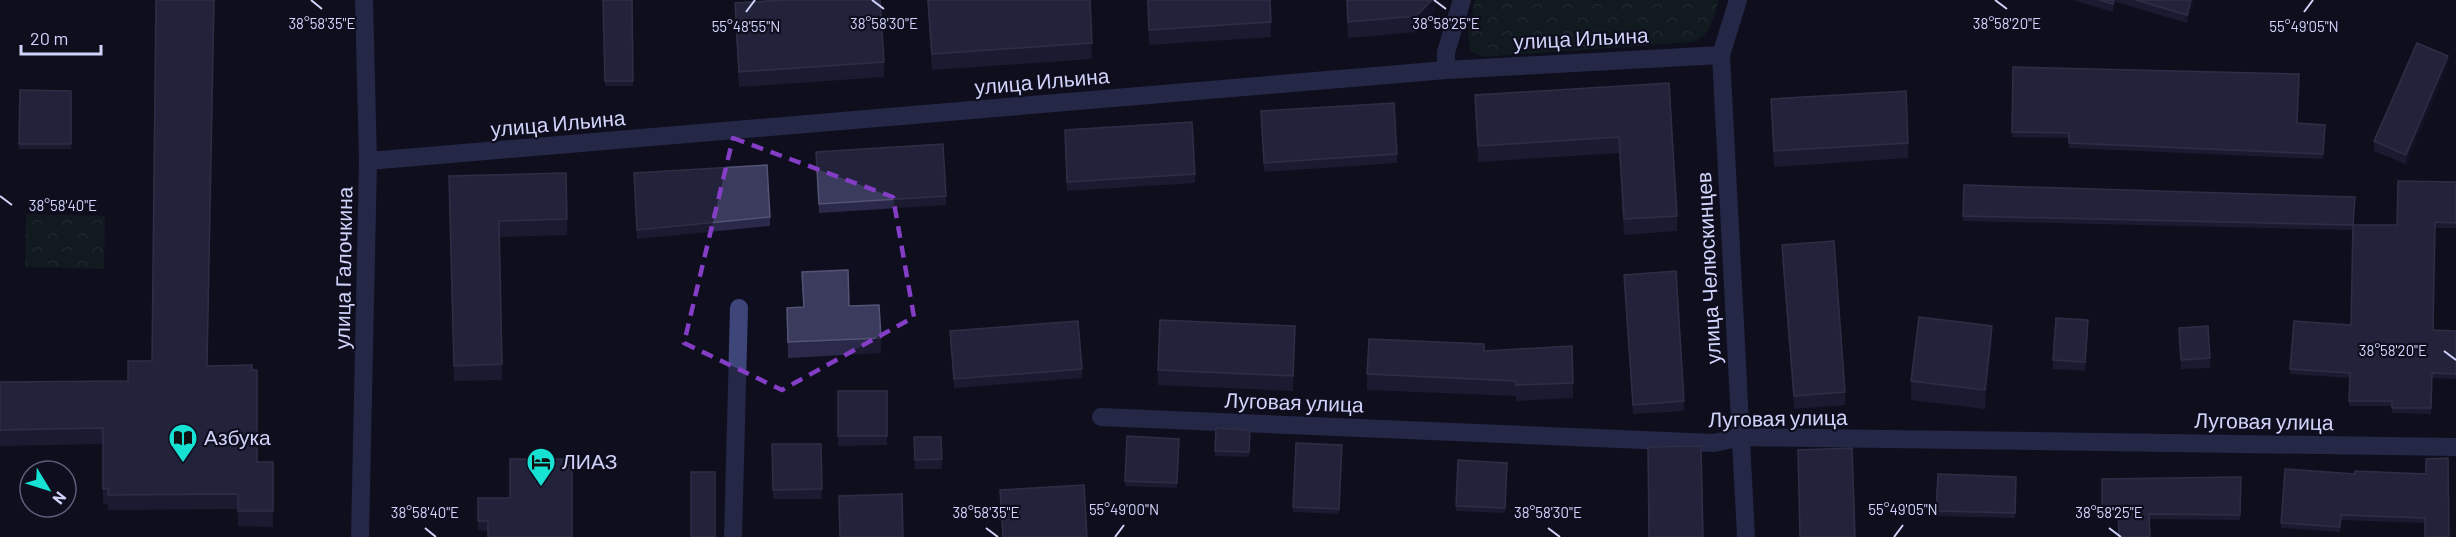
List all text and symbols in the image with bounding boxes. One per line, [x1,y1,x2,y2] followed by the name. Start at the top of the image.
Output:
[288,14,356,32] text: 38°58'35"E
[850,14,918,32] text: 38°58'30"E
[1412,14,1480,32] text: 38°58'25"E
[1973,14,2041,32] text: 38°58'20"E
[712,17,780,35] text: 55°48'55"N
[2269,17,2339,35] text: 55°49'05"N
[21,18,100,56] scale bar
[1513,21,1649,54] street label: улица Ильина
[30,27,68,49] text: 20 m
[973,62,1111,99] street label: улица Ильина
[489,104,627,141] street label: улица Ильина
[1690,171,1725,365] street label: улица Челюскинцев
[329,186,356,350] street label: улица Галочкина
[29,196,97,214] text: 38°58'40"E
[2359,341,2427,359] text: 38°58'20"E
[1224,387,1364,416] street label: Луговая улица
[1708,404,1848,431] street label: Луговая улица
[2194,407,2334,434] street label: Луговая улица
[167,422,199,464] library icon: Азбука
[204,424,271,449] place label: Азбука
[525,446,557,488] hotel icon: ЛИАЗ
[562,448,617,473] place label: ЛИАЗ
[18,459,78,519] north arrow
[49,489,71,509] text: N
[1089,500,1159,518] text: 55°49'00"N
[1868,500,1938,518] text: 55°49'05"N
[391,503,459,521] text: 38°58'40"E
[952,503,1020,521] text: 38°58'35"E
[1514,503,1582,521] text: 38°58'30"E
[2075,503,2143,521] text: 38°58'25"E

